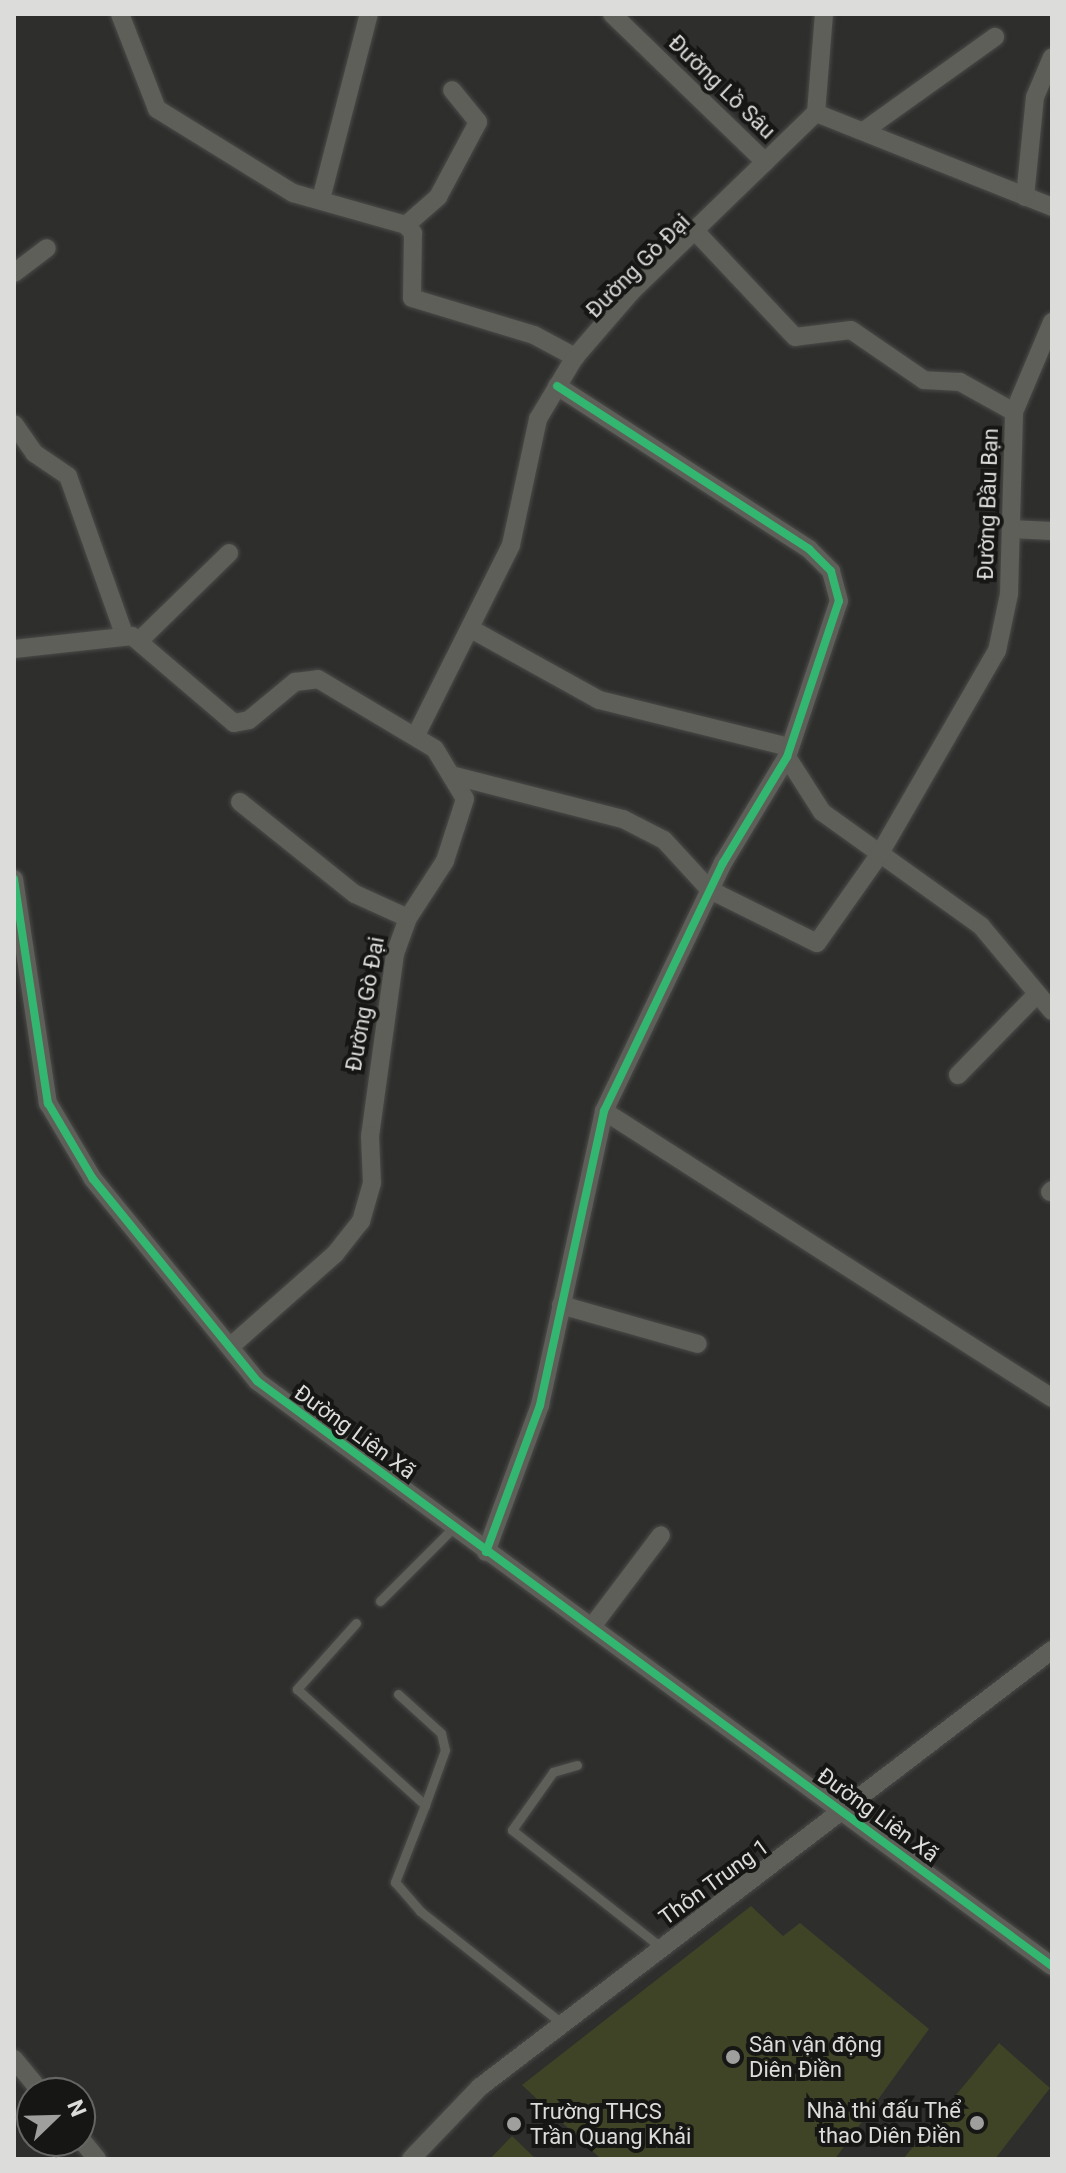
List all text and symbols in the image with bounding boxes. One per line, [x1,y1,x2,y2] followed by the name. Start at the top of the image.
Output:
[663,30,781,144] street label: Đường Lồ Sâu
[581,209,695,323] street label: Đường Gò Đại
[972,428,1004,580] street label: Đường Bầu Bạn
[340,935,390,1073] street label: Đường Gò Đại
[289,1379,421,1485] street label: Đường Liên Xã
[812,1762,944,1868] street label: Đường Liên Xã
[654,1833,774,1931] street label: Thôn Trung 1
[749,2031,882,2082] place label: Sân vận động Diên Điền
[724,2048,742,2066] marker: Sân vận động Diên Điền
[16,2077,96,2157] north arrow
[62,2096,91,2120] text: N
[806,2097,961,2148] place label: Nhà thi đấu Thể thao Diên Điền
[530,2098,691,2150] place label: Trường THCS Trần Quang Khải
[968,2114,986,2132] marker: Nhà thi đấu Thể thao Diên Điền
[505,2115,523,2133] marker: Trường THCS Trần Quang Khải

